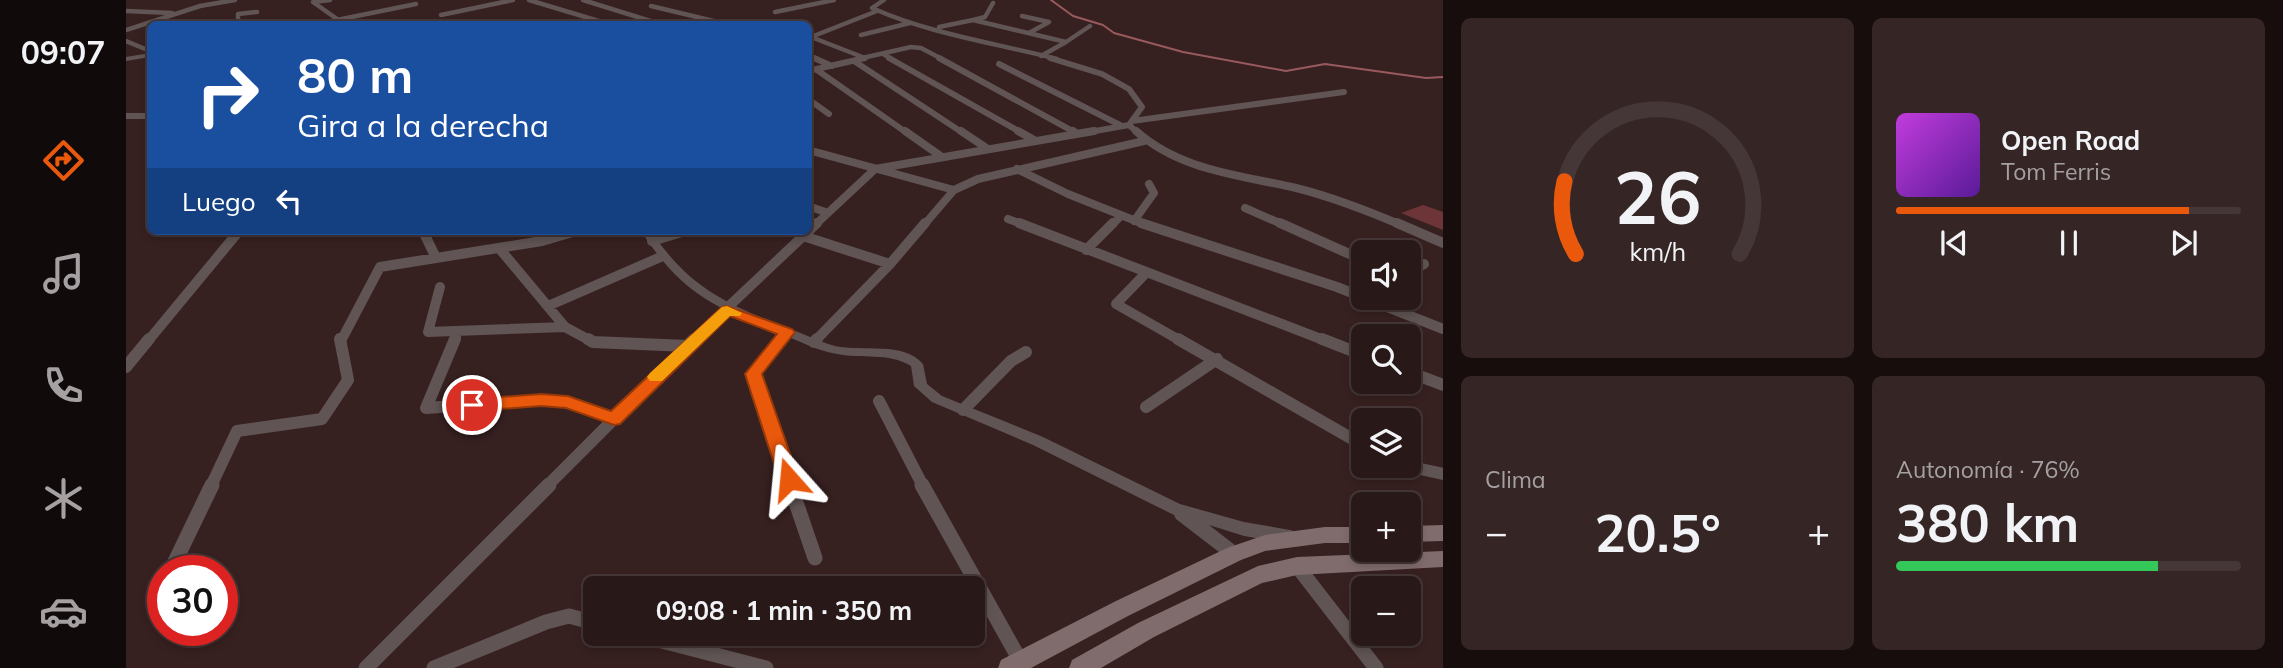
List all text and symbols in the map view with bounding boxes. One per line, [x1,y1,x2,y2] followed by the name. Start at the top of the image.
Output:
[21,32,105,72] text: 09:07
[297,44,413,105] text: 80 m
[182,49,273,140] icon: right
[297,105,549,145] text: Gira a la derecha
[2001,124,2140,157] text: Open Road
[39,136,88,185] icon: directions
[1614,151,1701,242] text: 26
[2001,157,2111,186] text: Tom Ferris
[270,182,308,220] icon: left
[182,185,256,218] text: Luego
[1935,224,1973,262] icon: previous
[2050,224,2088,262] icon: pause
[2165,224,2203,262] icon: next
[1629,236,1686,267] text: km/h
[1351,240,1421,646] map controls
[1351,240,1421,310] button: sound
[39,249,88,298] icon: music
[1351,324,1421,394] button: search
[39,361,88,410] icon: phone
[442,375,502,435] pin
[453,386,491,424] icon: arrive
[1351,408,1421,478] button: layers
[752,442,826,516] position arrow
[1896,455,2080,484] text: Autonomía · 76%
[1485,465,1546,494] text: Clima
[39,474,88,523] icon: climate
[1896,490,2079,555] text: 380 km
[1351,492,1421,562] button: +
[1594,500,1721,565] text: 20.5°
[1485,508,1508,556] text: −
[1807,508,1830,556] text: +
[147,555,238,646] speed limit sign: 30
[1351,576,1421,646] button: −
[39,587,88,636] icon: car
[656,594,912,627] text: 09:08 · 1 min · 350 m

